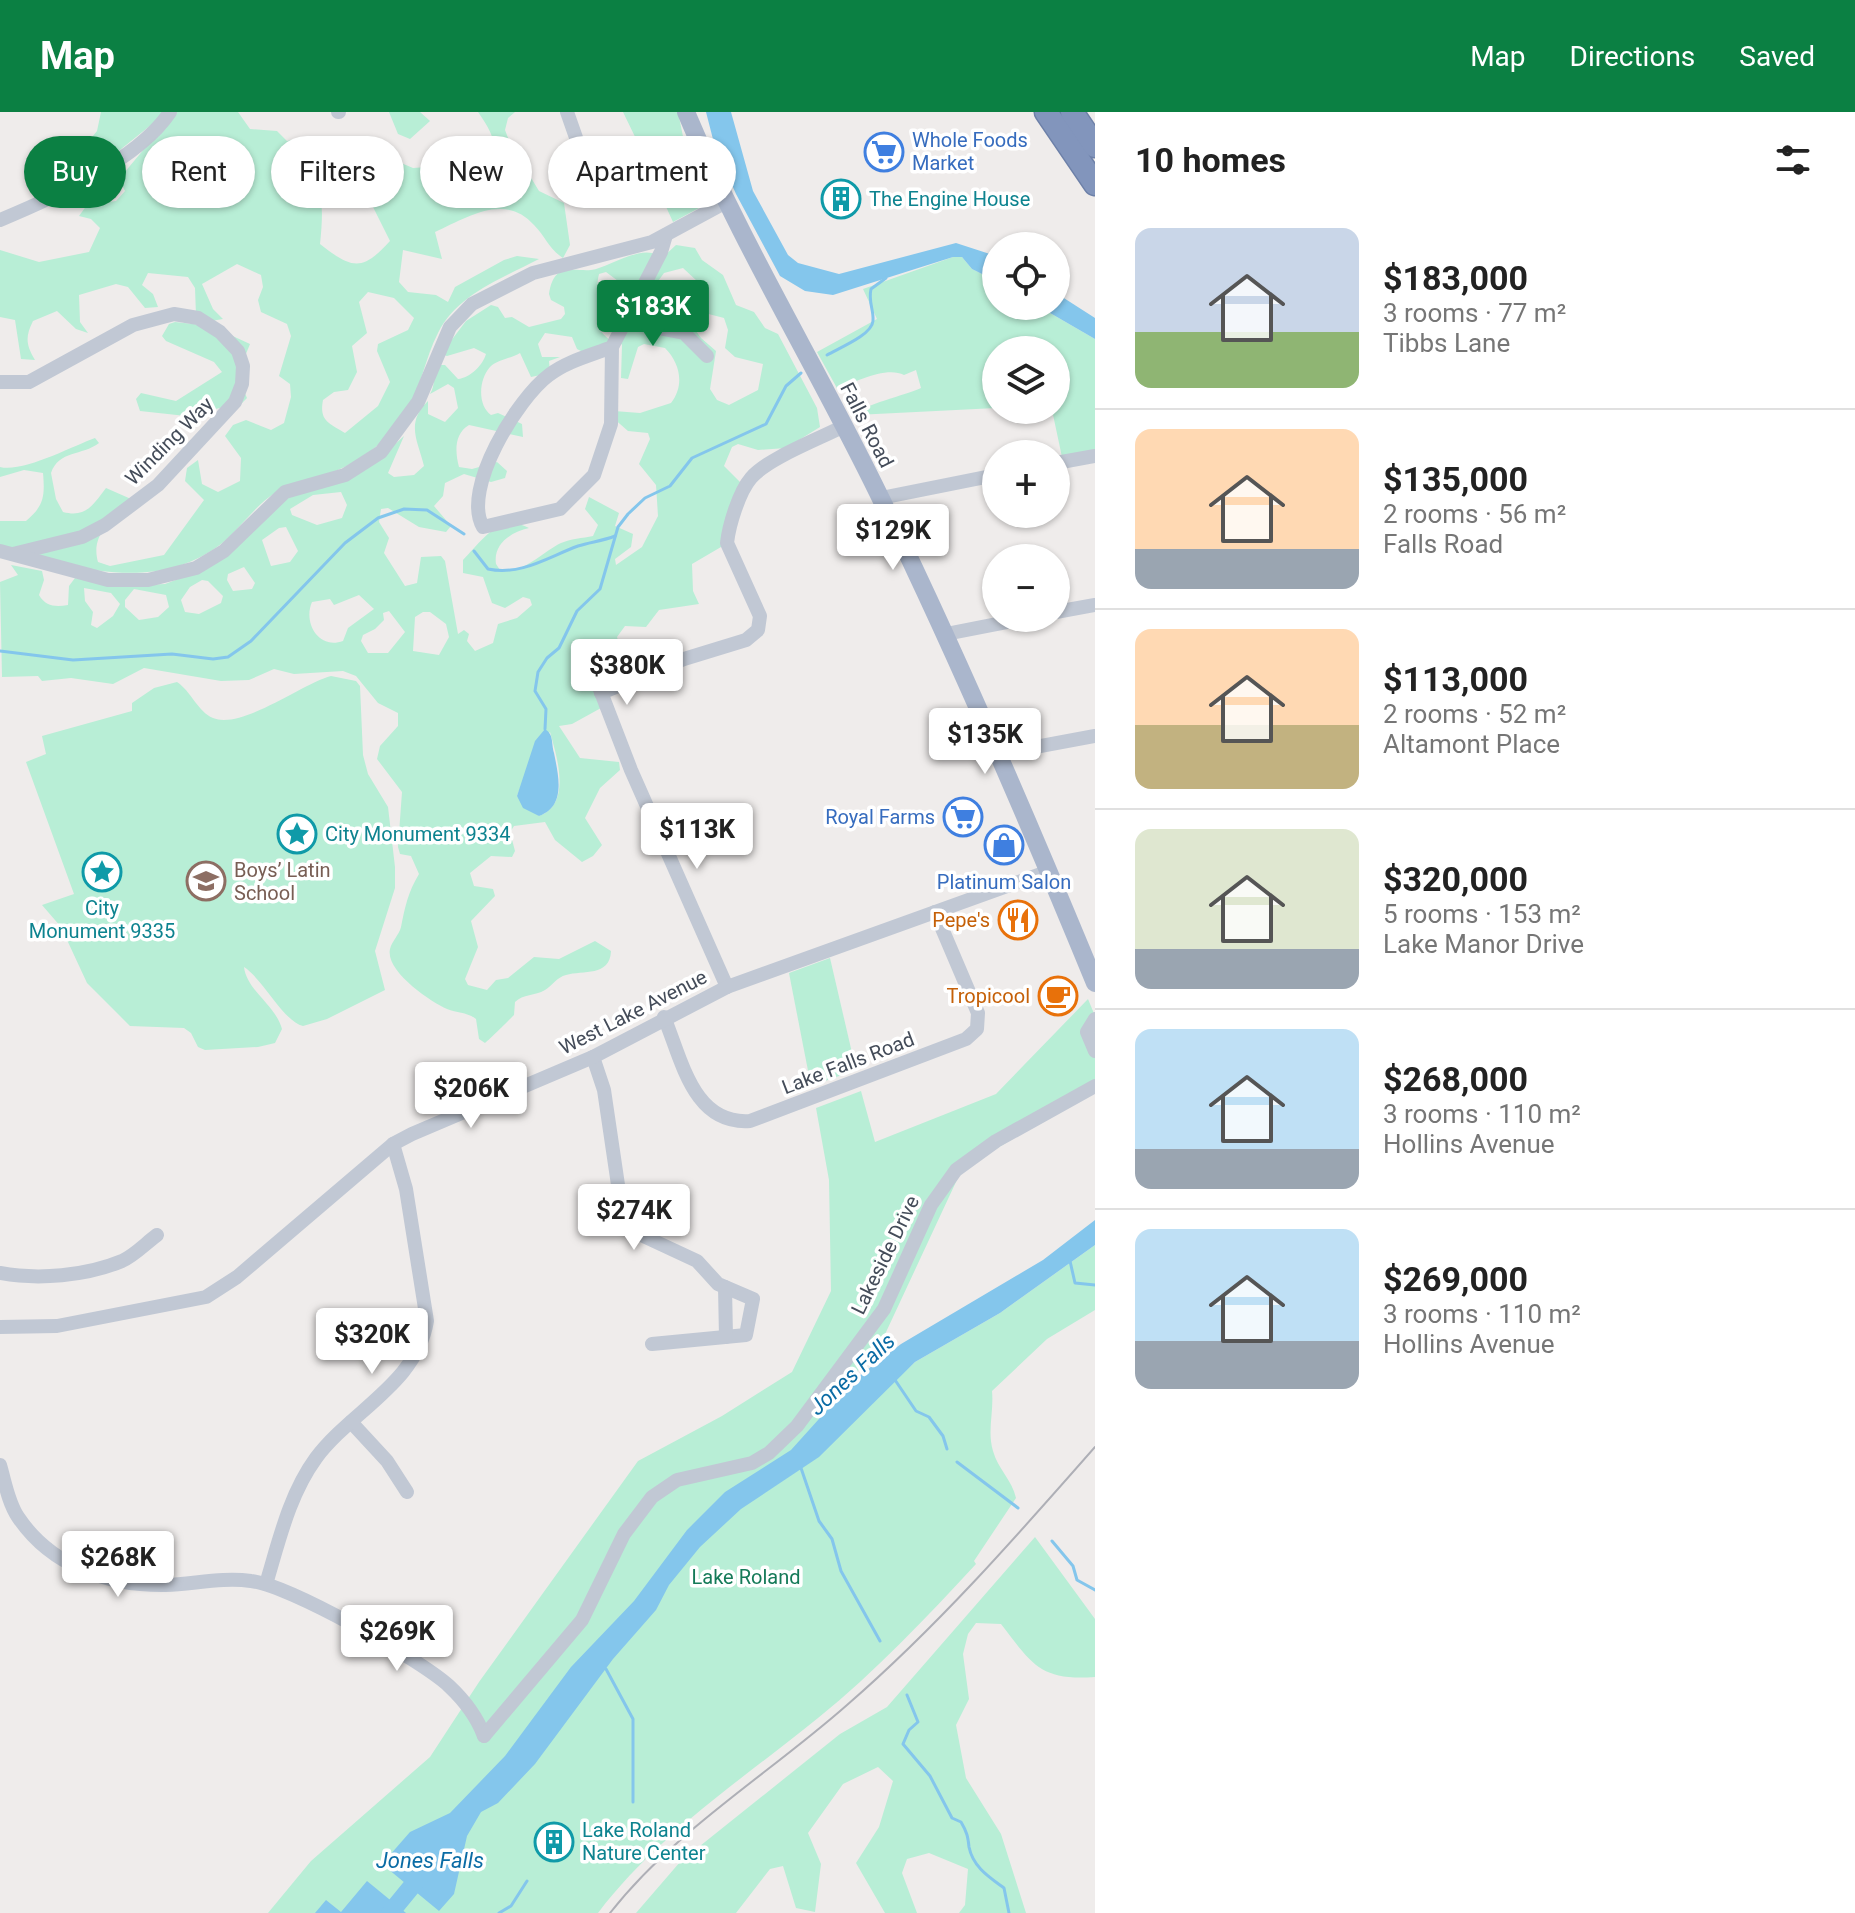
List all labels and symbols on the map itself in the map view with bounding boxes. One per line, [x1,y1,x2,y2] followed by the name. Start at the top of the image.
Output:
[912,128,1028,175] place label: Whole Foods Market
[863,131,905,173] supermarket icon: Whole Foods Market
[820,178,862,220] building icon: The Engine House
[869,187,1030,211] place label: The Engine House
[597,280,709,348] pin: $183K
[835,378,899,472] street label: Falls Road
[120,392,218,490] street label: Winding Way
[837,504,949,572] pin: $129K
[571,639,683,707] pin: $380K
[929,708,1041,776] pin: $135K
[942,796,984,838] supermarket icon: Royal Farms
[641,803,753,871] pin: $113K
[825,805,935,829] place label: Royal Farms
[276,813,318,855] place icon: City Monument 9334
[325,822,510,846] place label: City Monument 9334
[983,824,1025,866] shop icon: Platinum Salon
[81,851,123,893] place icon: City Monument 9335
[234,858,331,905] place label: Boys’ Latin School
[185,860,227,902] school or university icon: Boys’ Latin School
[937,870,1071,894] place label: Platinum Salon
[29,896,175,943] place label: City Monument 9335
[997,899,1039,941] restaurant icon: Pepe's
[932,908,990,932] place label: Pepe's
[555,964,711,1060] street label: West Lake Avenue
[1037,975,1079,1017] cafe icon: Tropicool
[947,984,1030,1008] place label: Tropicool
[779,1027,917,1099] street label: Lake Falls Road
[415,1062,527,1130] pin: $206K
[578,1184,690,1252] pin: $274K
[846,1192,924,1318] street label: Lakeside Drive
[316,1308,428,1376] pin: $320K
[804,1328,900,1420] water label: Jones Falls
[62,1531,174,1599] pin: $268K
[692,1565,800,1589] park label: Lake Roland
[341,1605,453,1673] pin: $269K
[582,1818,706,1865] place label: Lake Roland Nature Center
[533,1821,575,1863] building icon: Lake Roland Nature Center
[376,1848,484,1873] water label: Jones Falls

